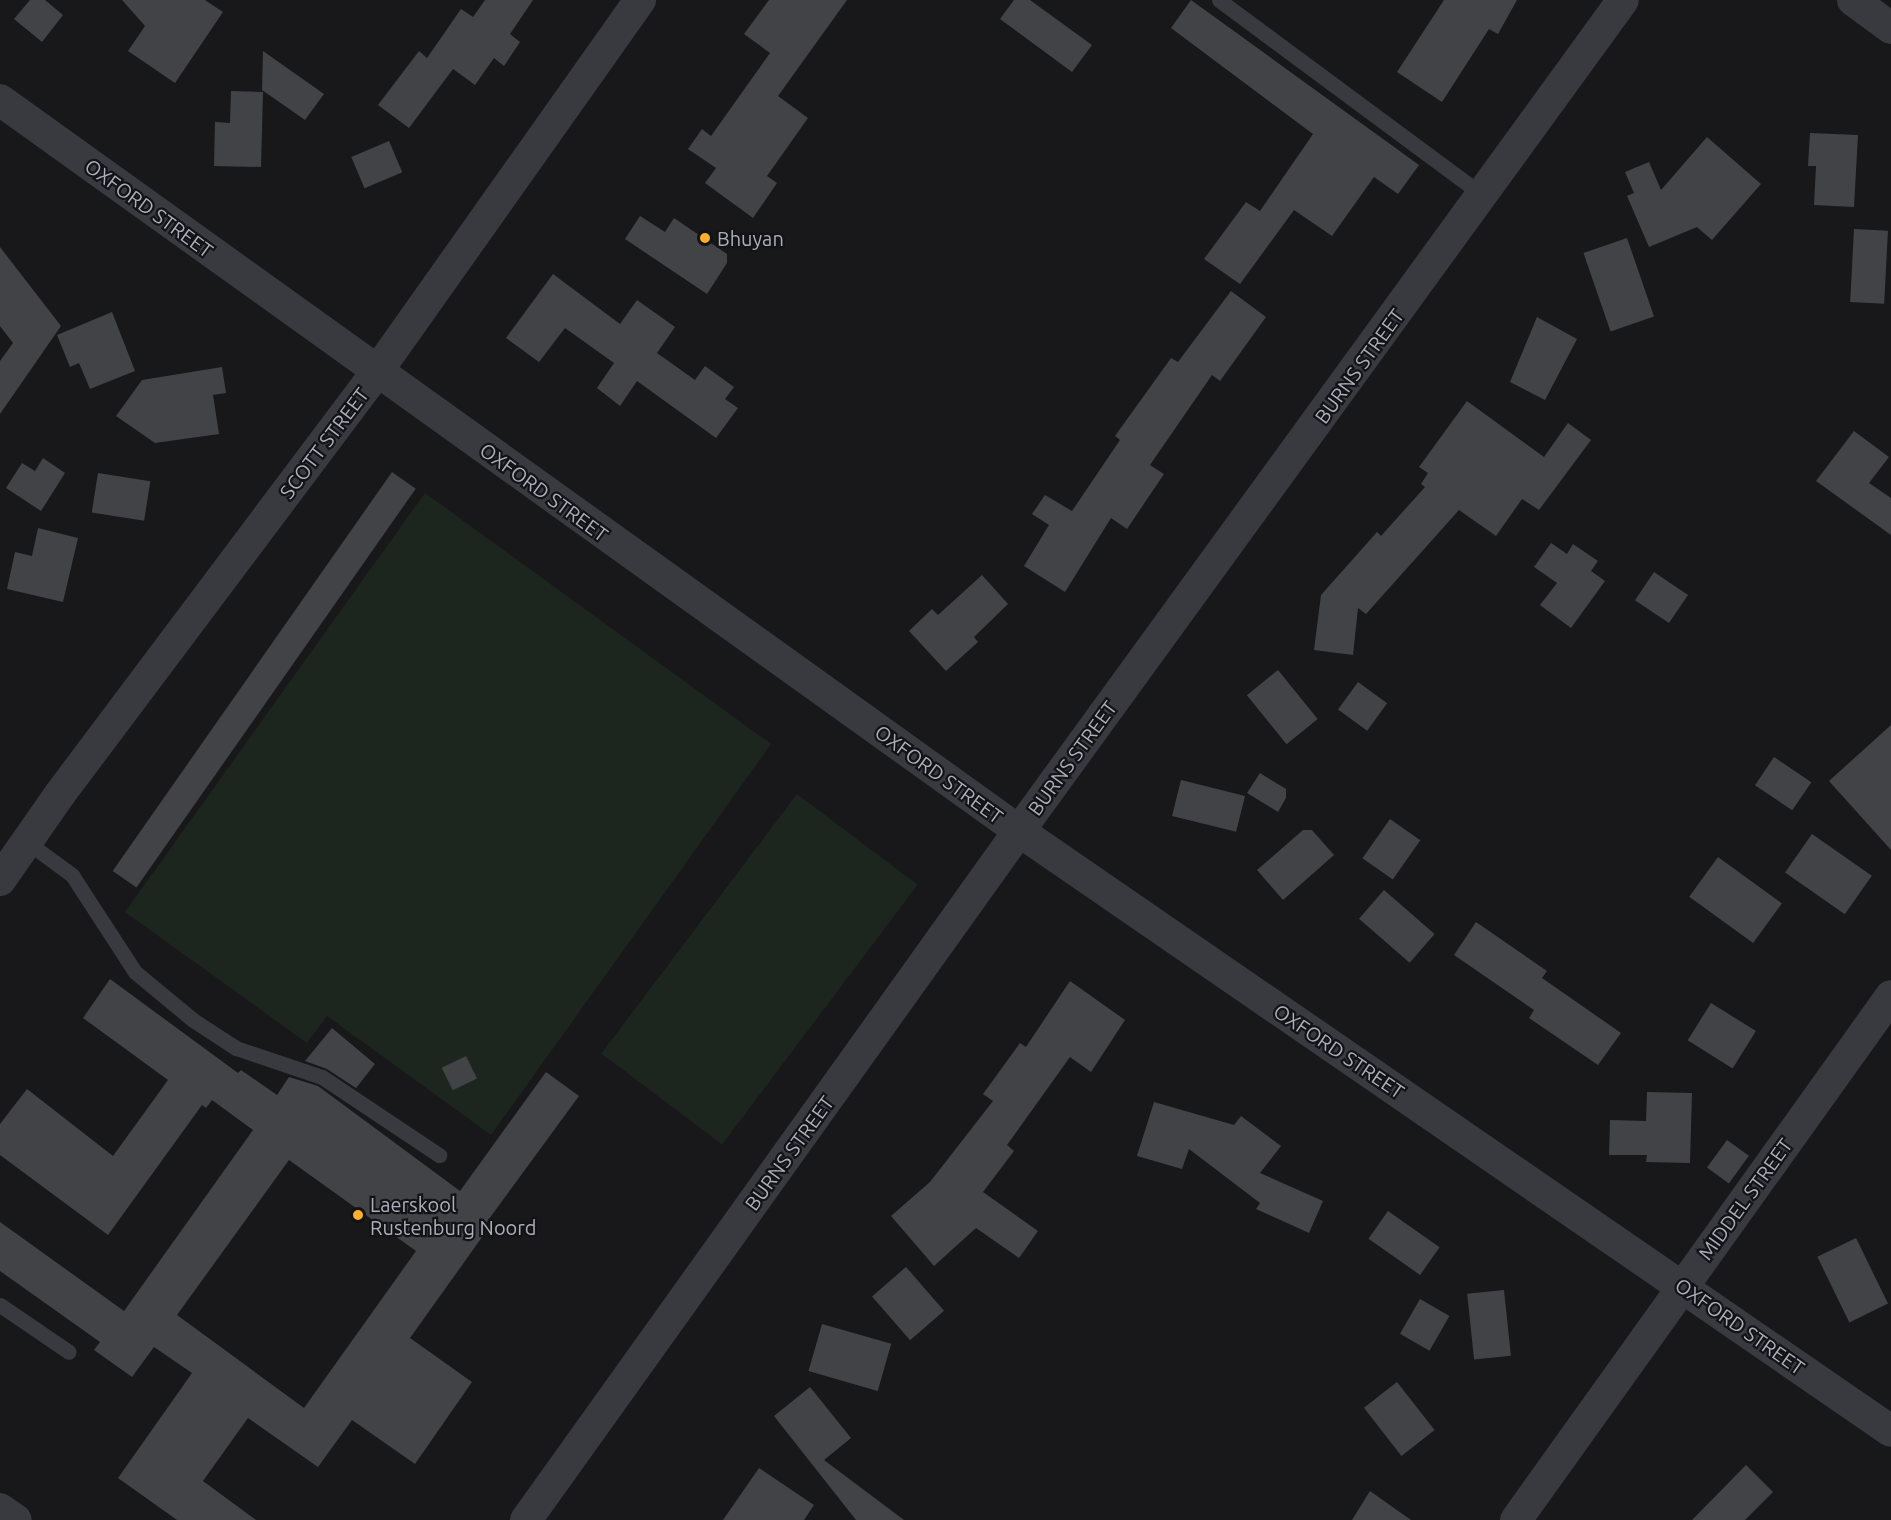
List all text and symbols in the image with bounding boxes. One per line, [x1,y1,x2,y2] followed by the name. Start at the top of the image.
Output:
[80,154,218,262] street label: OXFORD STREET
[717,226,784,250] place label: Bhuyan
[698,231,712,245] marker: Bhuyan
[1309,304,1409,428] street label: BURNS STREET
[275,383,373,503] street label: SCOTT STREET
[475,438,613,546] street label: OXFORD STREET
[1022,696,1122,820] street label: BURNS STREET
[870,720,1008,828] street label: OXFORD STREET
[1269,998,1409,1104] street label: OXFORD STREET
[739,1091,839,1215] street label: BURNS STREET
[1693,1134,1797,1264] street label: MIDDEL STREET
[370,1192,537,1239] place label: Laerskool Rustenburg Noord
[351,1208,365,1222] marker: Laerskool Rustenburg Noord
[1671,1272,1809,1380] street label: OXFORD STREET

